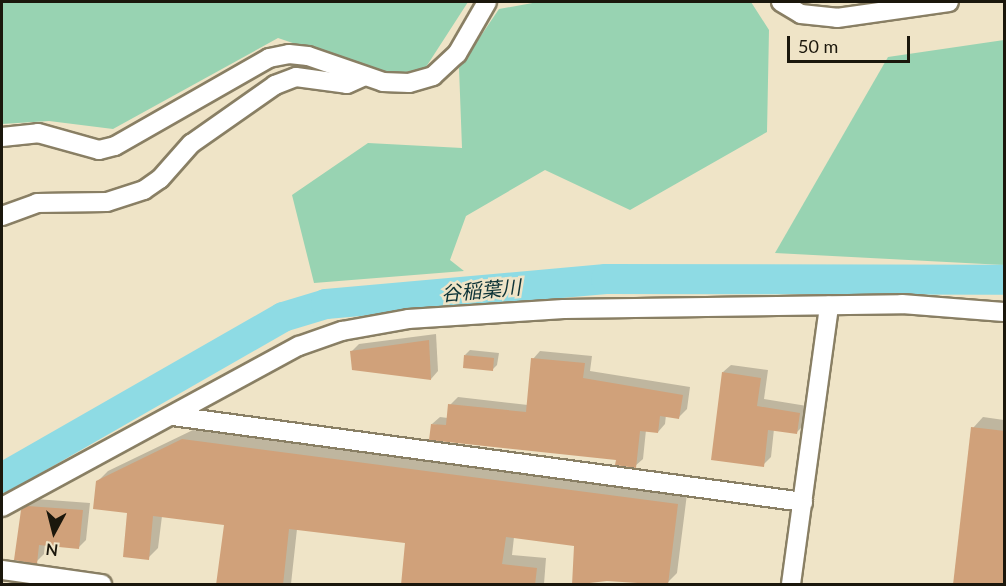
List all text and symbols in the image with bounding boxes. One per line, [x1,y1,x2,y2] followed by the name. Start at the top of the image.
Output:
[790,24,913,62] scale bar
[798,35,838,57] text: 50 m
[440,275,522,305] water label: 谷稲葉川
[24,502,84,562] north arrow
[44,540,59,561] text: N

